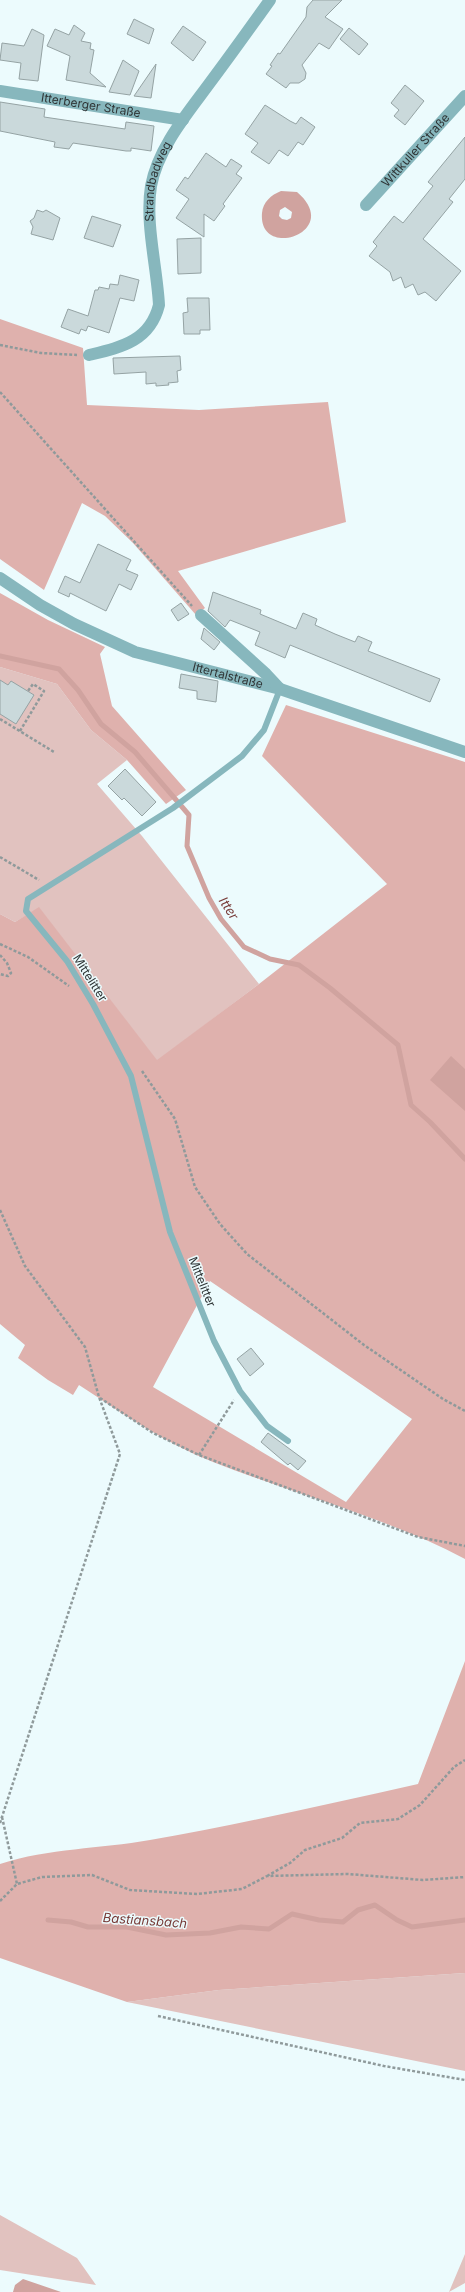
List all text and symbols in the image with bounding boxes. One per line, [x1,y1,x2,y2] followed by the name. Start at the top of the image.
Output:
[40,90,142,120] street label: Itterberger Straße
[378,110,453,190] street label: Wittkuller Straße
[141,138,174,222] street label: Strandbadweg
[191,659,265,691] street label: Ittertalstraße
[216,894,243,923] water label: Itter
[70,951,111,1005] street label: Mittelitter
[186,1254,220,1310] street label: Mittelitter
[102,1909,188,1931] water label: Bastiansbach

